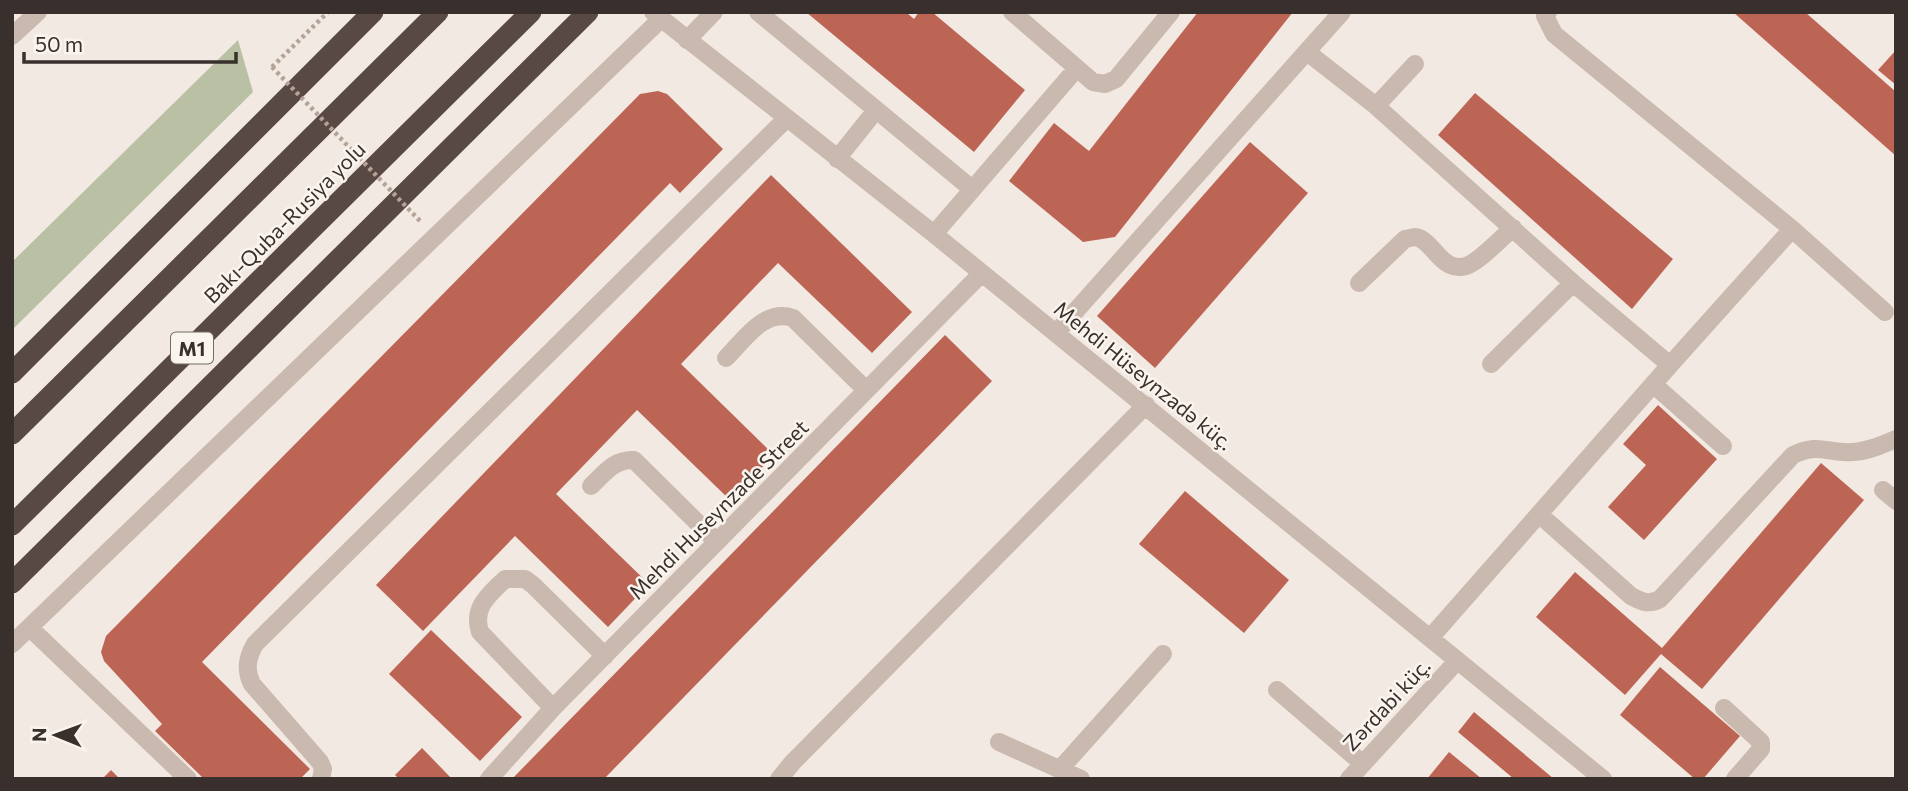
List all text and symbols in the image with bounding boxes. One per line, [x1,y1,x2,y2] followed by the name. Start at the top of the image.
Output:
[24,21,236,65] scale bar
[35,31,83,56] text: 50 m
[198,136,370,308] street label: Bakı-Quba-Rusiya yolu
[1050,295,1238,455] street label: Mehdi Hüseynzadə küç.
[171,332,213,364] road number: M1
[623,414,813,604] street label: Mehdi Huseynzadе Street
[1337,653,1435,755] street label: Zərdabi küç.
[21,700,91,770] north arrow
[27,727,50,742] text: N

